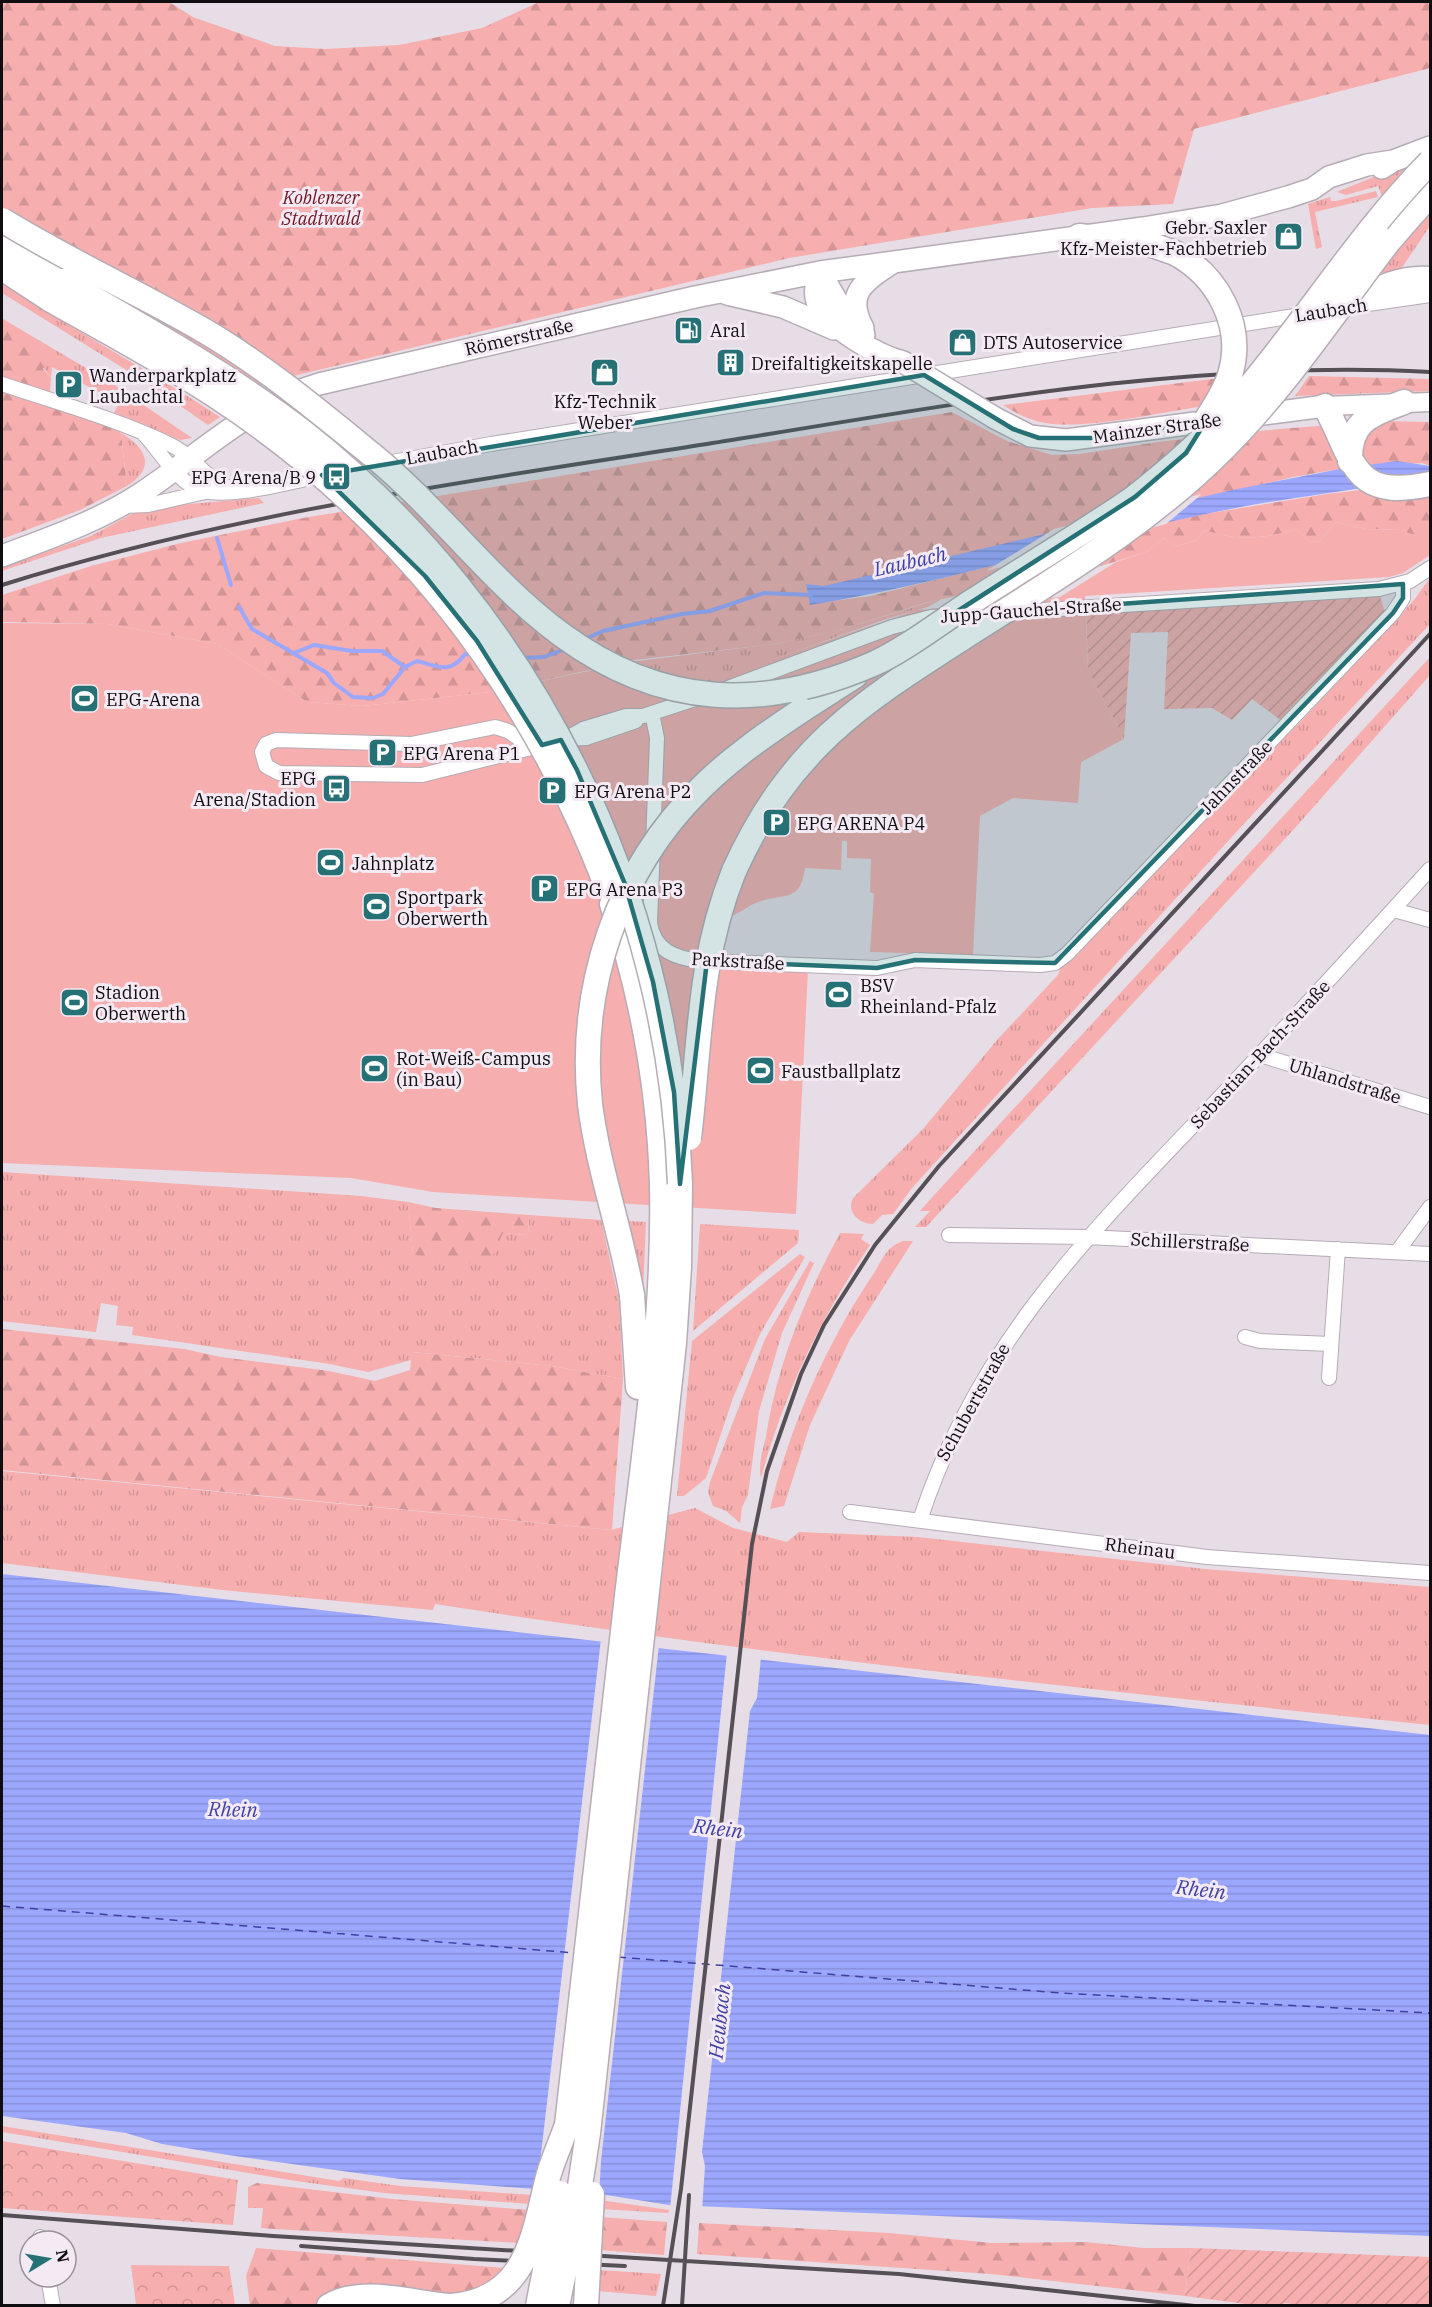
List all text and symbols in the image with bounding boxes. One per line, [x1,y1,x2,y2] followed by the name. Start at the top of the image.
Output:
[281,186,361,230] park label: Koblenzer Stadtwald
[1060,216,1267,260] place label: Gebr. Saxler Kfz-Meister-Fachbetrieb
[1272,221,1304,253] shop icon: Gebr. Saxler Kfz-Meister-Fachbetrieb
[1293,293,1369,327] street label: Laubach
[462,313,576,361] street label: Römerstraße
[673,314,705,346] fuel station icon: Aral
[710,319,746,342] place label: Aral
[946,326,978,358] shop icon: DTS Autoservice
[983,331,1123,354] place label: DTS Autoservice
[714,347,746,379] building icon: Dreifaltigkeitskapelle
[751,352,933,375] place label: Dreifaltigkeitskapelle
[589,356,621,388] shop icon: Kfz-Technik Weber
[89,364,236,408] place label: Wanderparkplatz Laubachtal
[52,369,84,401] parking icon: Wanderparkplatz Laubachtal
[554,390,657,434] place label: Kfz-Technik Weber
[1091,408,1223,448] street label: Mainzer Straße
[404,434,480,470] street label: Laubach
[321,461,353,493] bus stop icon: EPG Arena/B 9
[191,466,316,489] place label: EPG Arena/B 9
[870,540,949,583] water label: Laubach
[940,592,1122,628] street label: Jupp-Gauchel-Straße
[69,683,101,715] sports icon: EPG-Arena
[106,688,200,711] place label: EPG-Arena
[1195,735,1277,819] street label: Jahnstraße
[366,737,398,769] parking icon: EPG Arena P1
[403,742,520,765] place label: EPG Arena P1
[193,767,316,811] place label: EPG Arena/Stadion
[321,772,353,804] bus stop icon: EPG Arena/Stadion
[537,775,569,807] parking icon: EPG Arena P2
[574,780,691,803] place label: EPG Arena P2
[760,807,792,839] parking icon: EPG ARENA P4
[797,812,925,835] place label: EPG ARENA P4
[315,847,347,879] sports icon: Jahnplatz
[352,852,434,875] place label: Jahnplatz
[529,873,561,905] parking icon: EPG Arena P3
[566,878,683,901] place label: EPG Arena P3
[397,886,488,930] place label: Sportpark Oberwerth
[360,891,392,923] sports icon: Sportpark Oberwerth
[691,947,785,975] street label: Parkstraße
[860,974,997,1018] place label: BSV Rheinland-Pfalz
[1185,975,1335,1133] street label: Sebastian-Bach-Straße
[823,979,855,1011] sports icon: BSV Rheinland-Pfalz
[95,981,186,1025] place label: Stadion Oberwerth
[58,986,90,1018] sports icon: Stadion Oberwerth
[396,1047,551,1091] place label: Rot-Weiß-Campus (in Bau)
[359,1052,391,1084] sports icon: Rot-Weiß-Campus (in Bau)
[1286,1053,1404,1109] street label: Uhlandstraße
[744,1055,776,1087] sports icon: Faustballplatz
[781,1060,901,1083] place label: Faustballplatz
[1130,1227,1250,1257] street label: Schillerstraße
[931,1339,1015,1465] street label: Schubertstraße
[1103,1532,1177,1564] street label: Rheinau
[207,1795,259,1823] water label: Rhein
[691,1811,745,1845] water label: Rhein
[1174,1872,1228,1906] water label: Rhein
[702,1982,736,2061] water label: Heubach
[18,2229,78,2289] north arrow
[52,2248,74,2264] text: N

